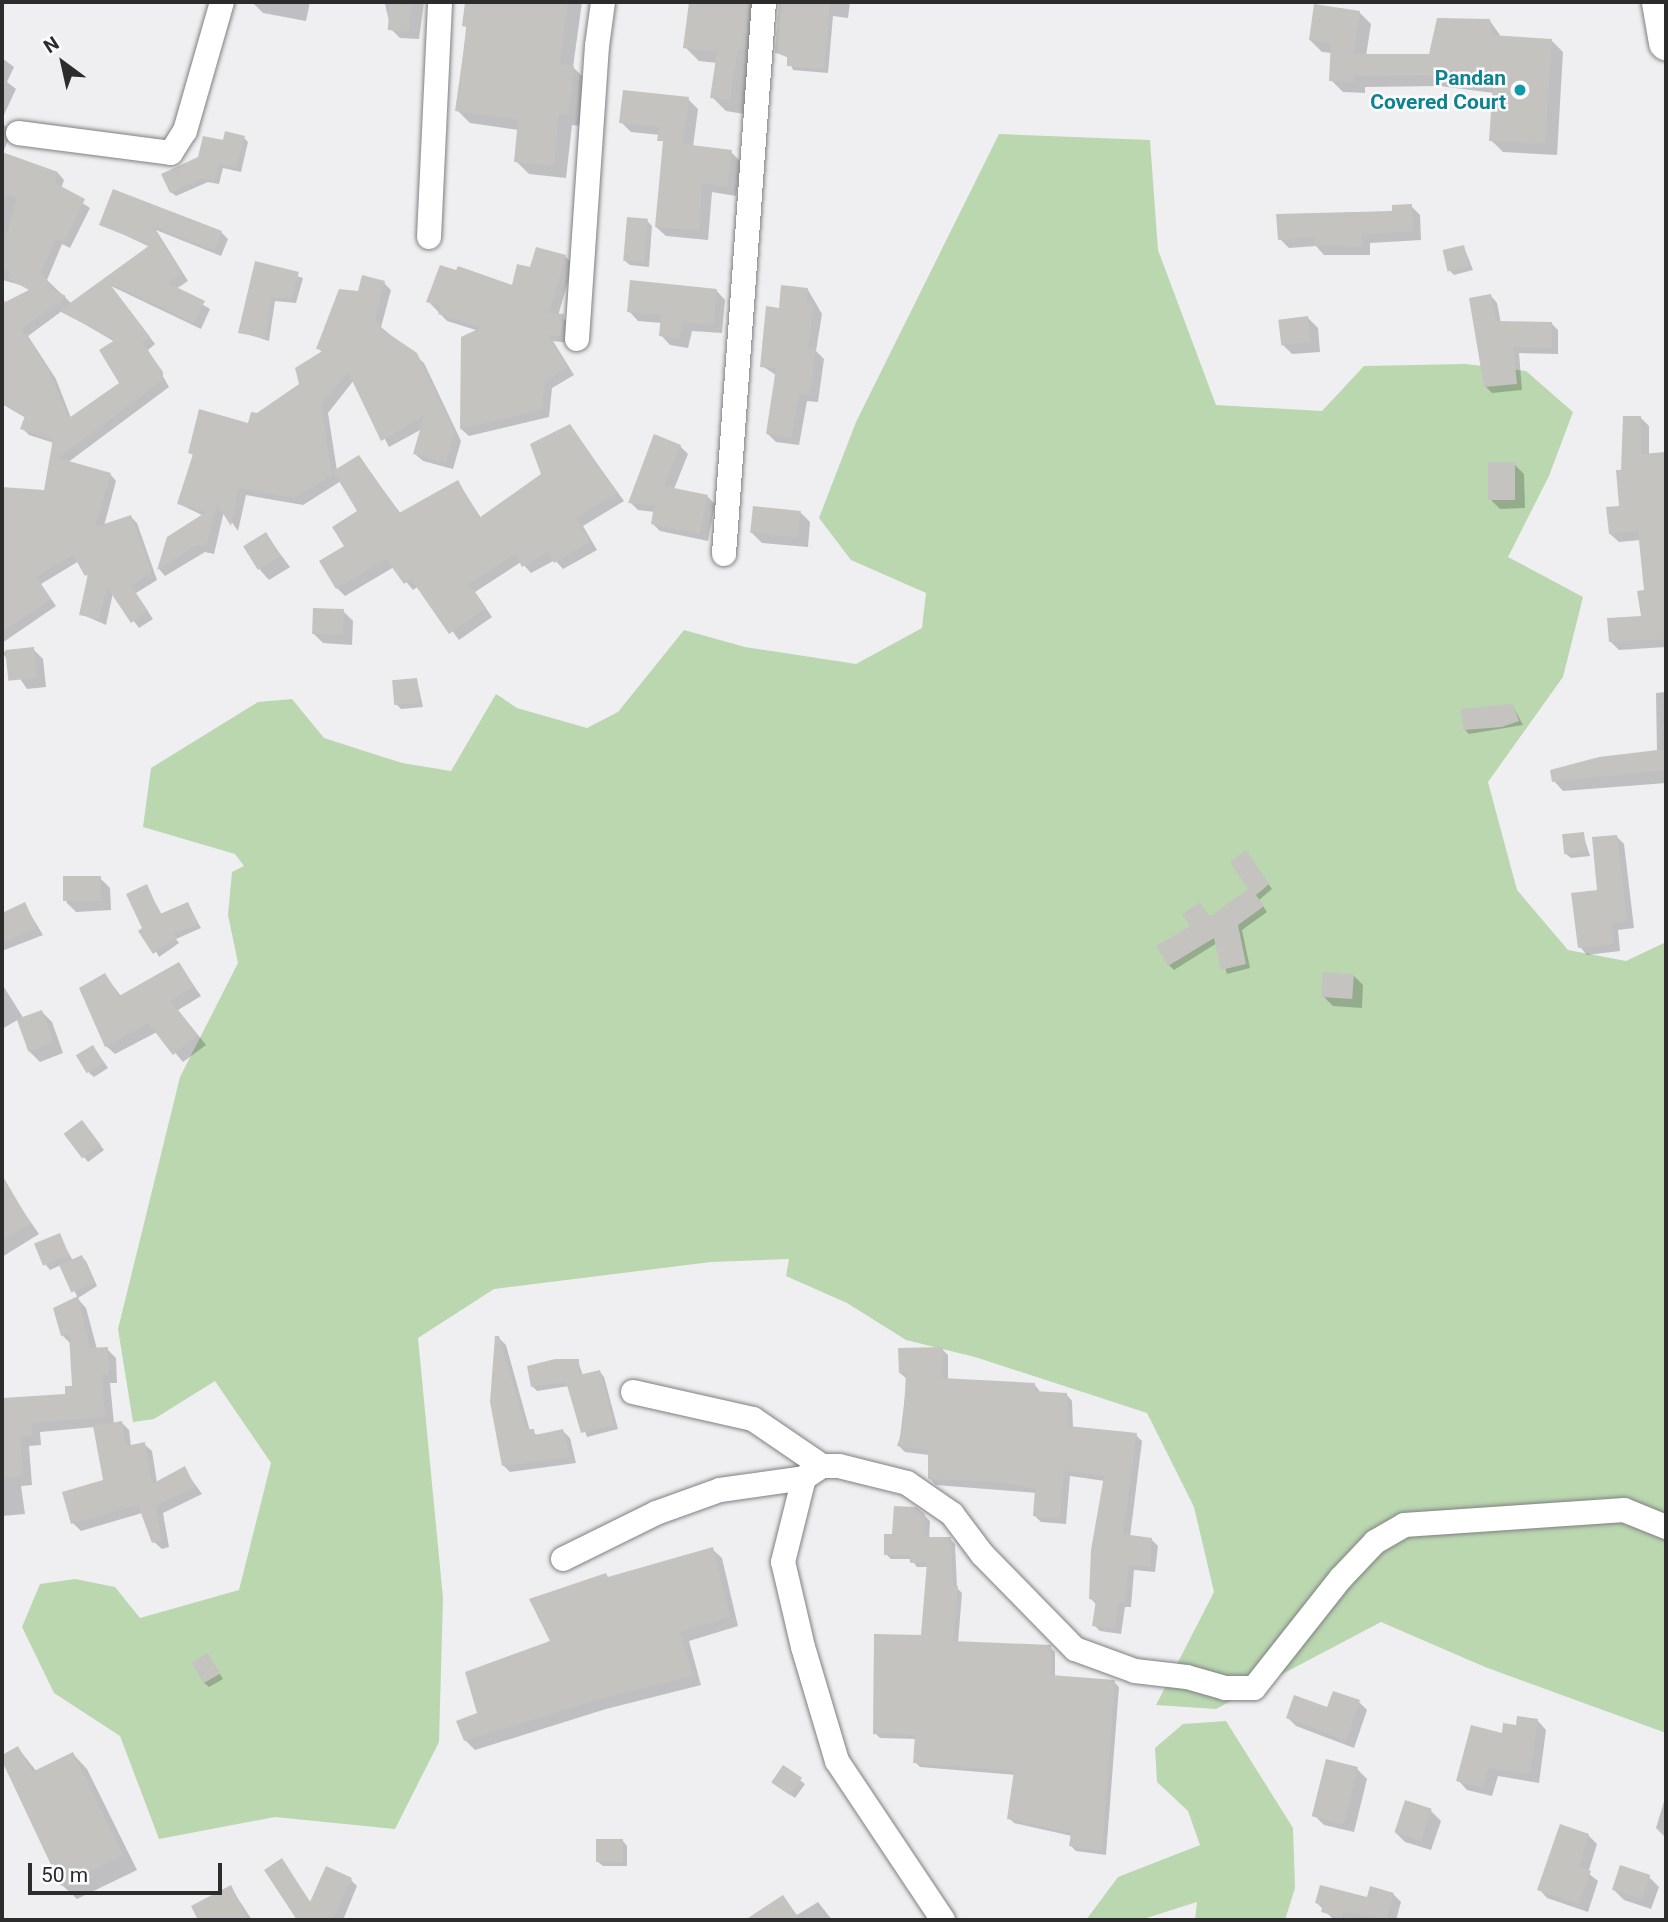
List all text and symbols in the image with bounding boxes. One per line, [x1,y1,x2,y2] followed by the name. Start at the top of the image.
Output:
[28,28,98,98] north arrow
[39,32,63,58] text: N
[1370,65,1506,115] place label: Pandan Covered Court
[1512,82,1528,98] marker: Pandan Covered Court
[32,1848,226,1892] scale bar
[41,1863,88,1887] text: 50 m

